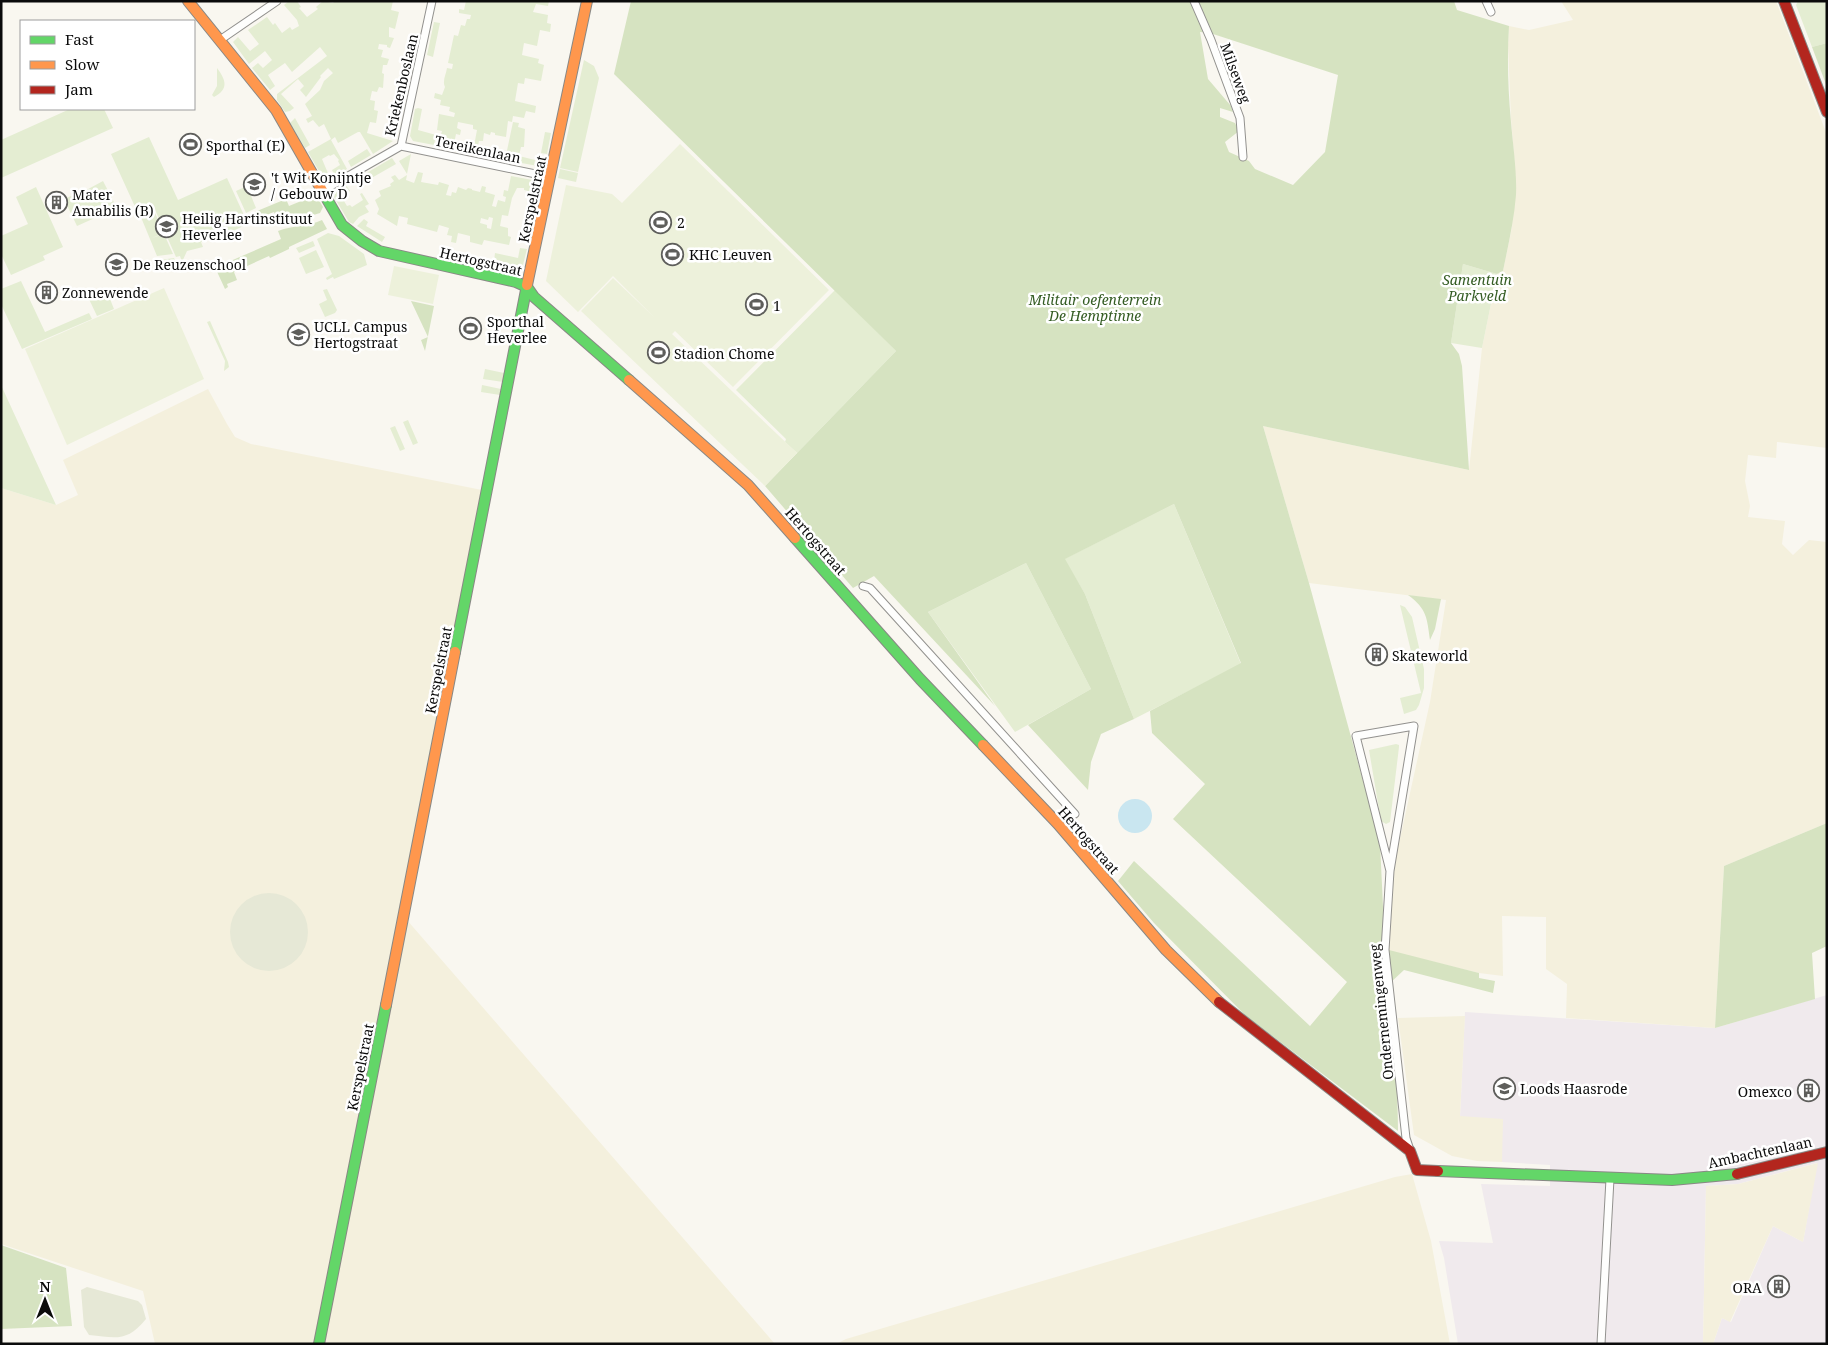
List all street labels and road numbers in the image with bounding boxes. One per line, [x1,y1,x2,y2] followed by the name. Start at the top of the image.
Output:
[380,32,422,138] street label: Kriekenboslaan
[1216,40,1256,106] street label: Milseweg
[433,131,523,167] street label: Tereikenlaan
[513,154,551,244] street label: Kerspelstraat
[438,242,524,280] street label: Hertogstraat
[781,503,851,579] street label: Hertogstraat
[420,625,456,715] street label: Kerspelstraat
[1054,802,1124,878] street label: Hertogstraat
[1364,943,1398,1081] street label: Ondernemingenweg
[342,1022,378,1112] street label: Kerspelstraat
[1706,1132,1814,1172] street label: Ambachtenlaan

